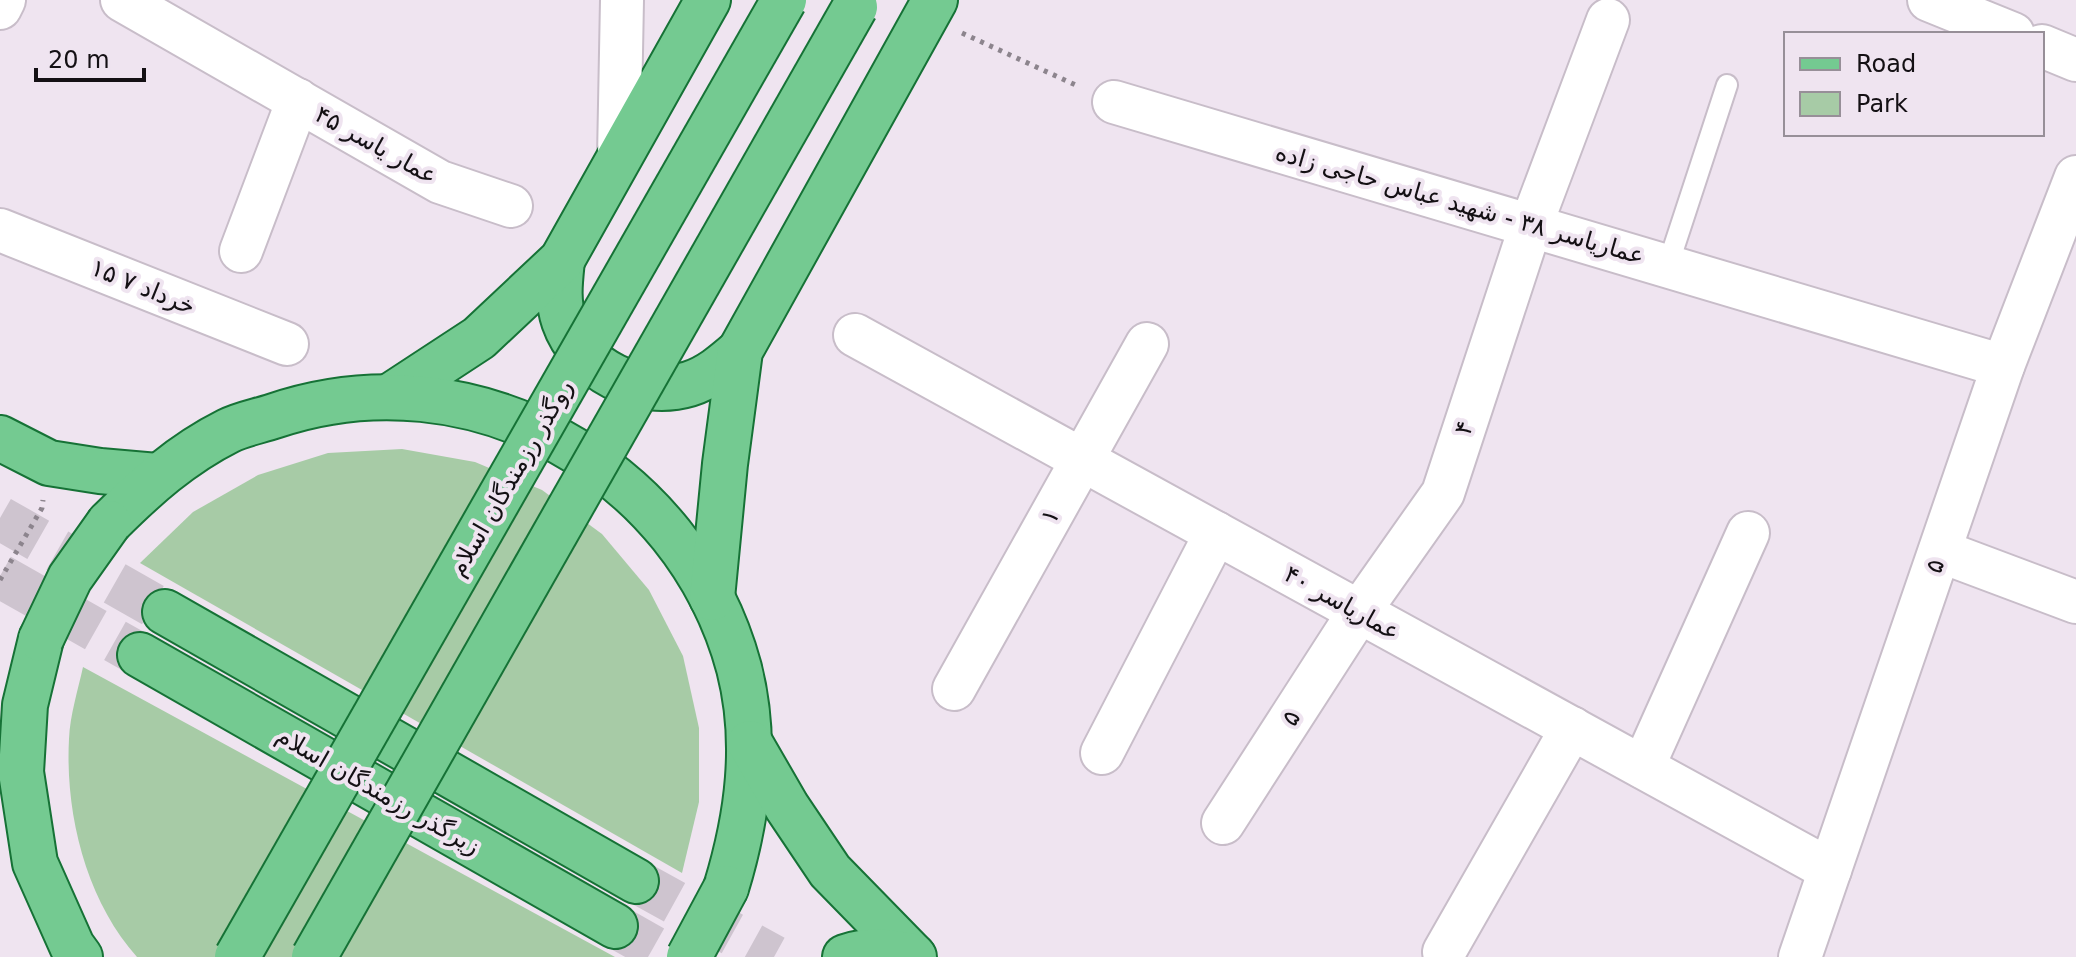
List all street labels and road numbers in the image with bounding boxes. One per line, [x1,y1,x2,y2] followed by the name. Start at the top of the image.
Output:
[310,100,442,190] street label: عمار یاسر ۴۵
[1272,138,1648,270] street label: عماریاسر ۳۸ - شهید عباس حاجی زاده
[87,253,199,321] street label: ۱۵ خرداد ۷
[443,375,579,581] street label: روگذر رزمندگان اسلام
[1449,418,1479,438] street label: ۴
[1035,504,1065,528] street label: ۱
[1920,555,1950,577] street label: ۵
[1279,560,1405,646] street label: عماریاسر ۴۰
[1276,705,1306,731] street label: ۵
[271,721,485,861] street label: زیرگذر رزمندگان اسلام

